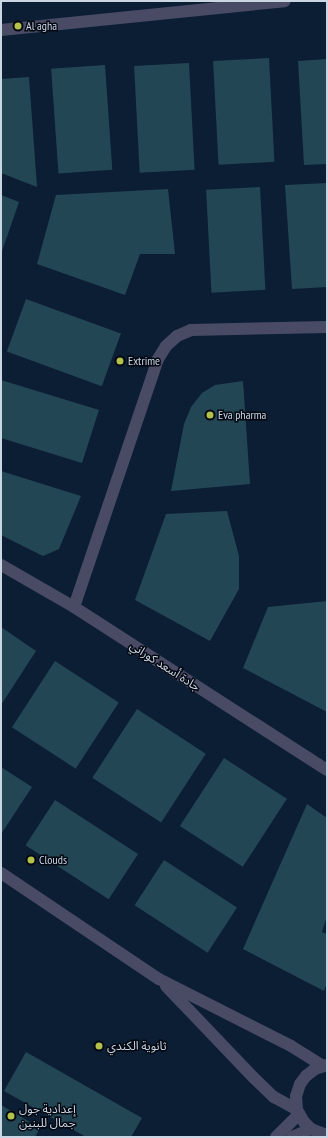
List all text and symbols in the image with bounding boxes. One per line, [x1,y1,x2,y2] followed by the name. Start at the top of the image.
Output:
[26,19,57,33] place label: Al agha
[13,21,23,31] marker: Al agha
[128,354,160,368] place label: Extrime
[115,356,125,366] marker: Extrime
[218,408,266,422] place label: Eva pharma
[205,410,215,420] marker: Eva pharma
[127,638,203,694] street label: جادة أسعد كوراني
[39,853,67,867] place label: Clouds
[26,855,36,865] marker: Clouds
[107,1039,167,1053] place label: ثانوية الكندي
[94,1041,104,1051] marker: ثانوية الكندي
[19,1102,76,1130] place label: إعدادية جول جمال للبنين
[6,1111,16,1121] marker: إعدادية جول جمال للبنين

